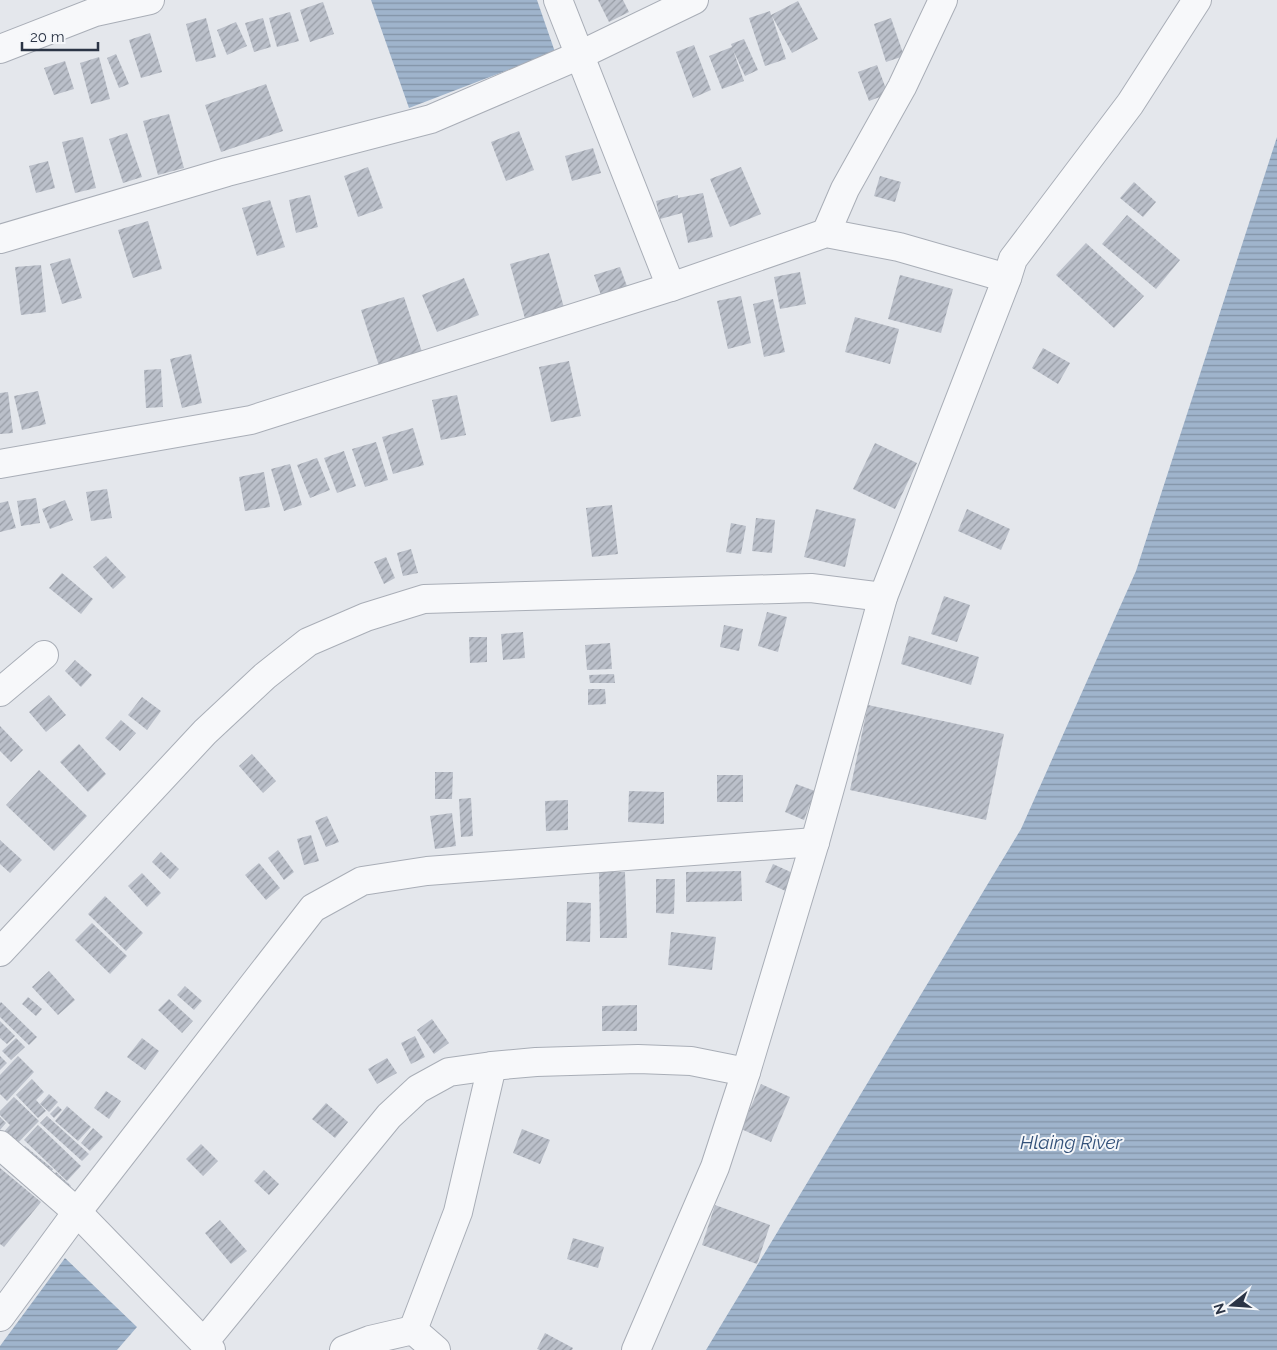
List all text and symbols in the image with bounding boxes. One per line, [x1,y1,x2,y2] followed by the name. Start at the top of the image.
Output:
[22,20,99,52] scale bar
[30,28,65,46] text: 20 m
[1020,1131,1124,1153] water label: Hlaing River
[1207,1280,1257,1330] north arrow
[1210,1301,1229,1316] text: N

